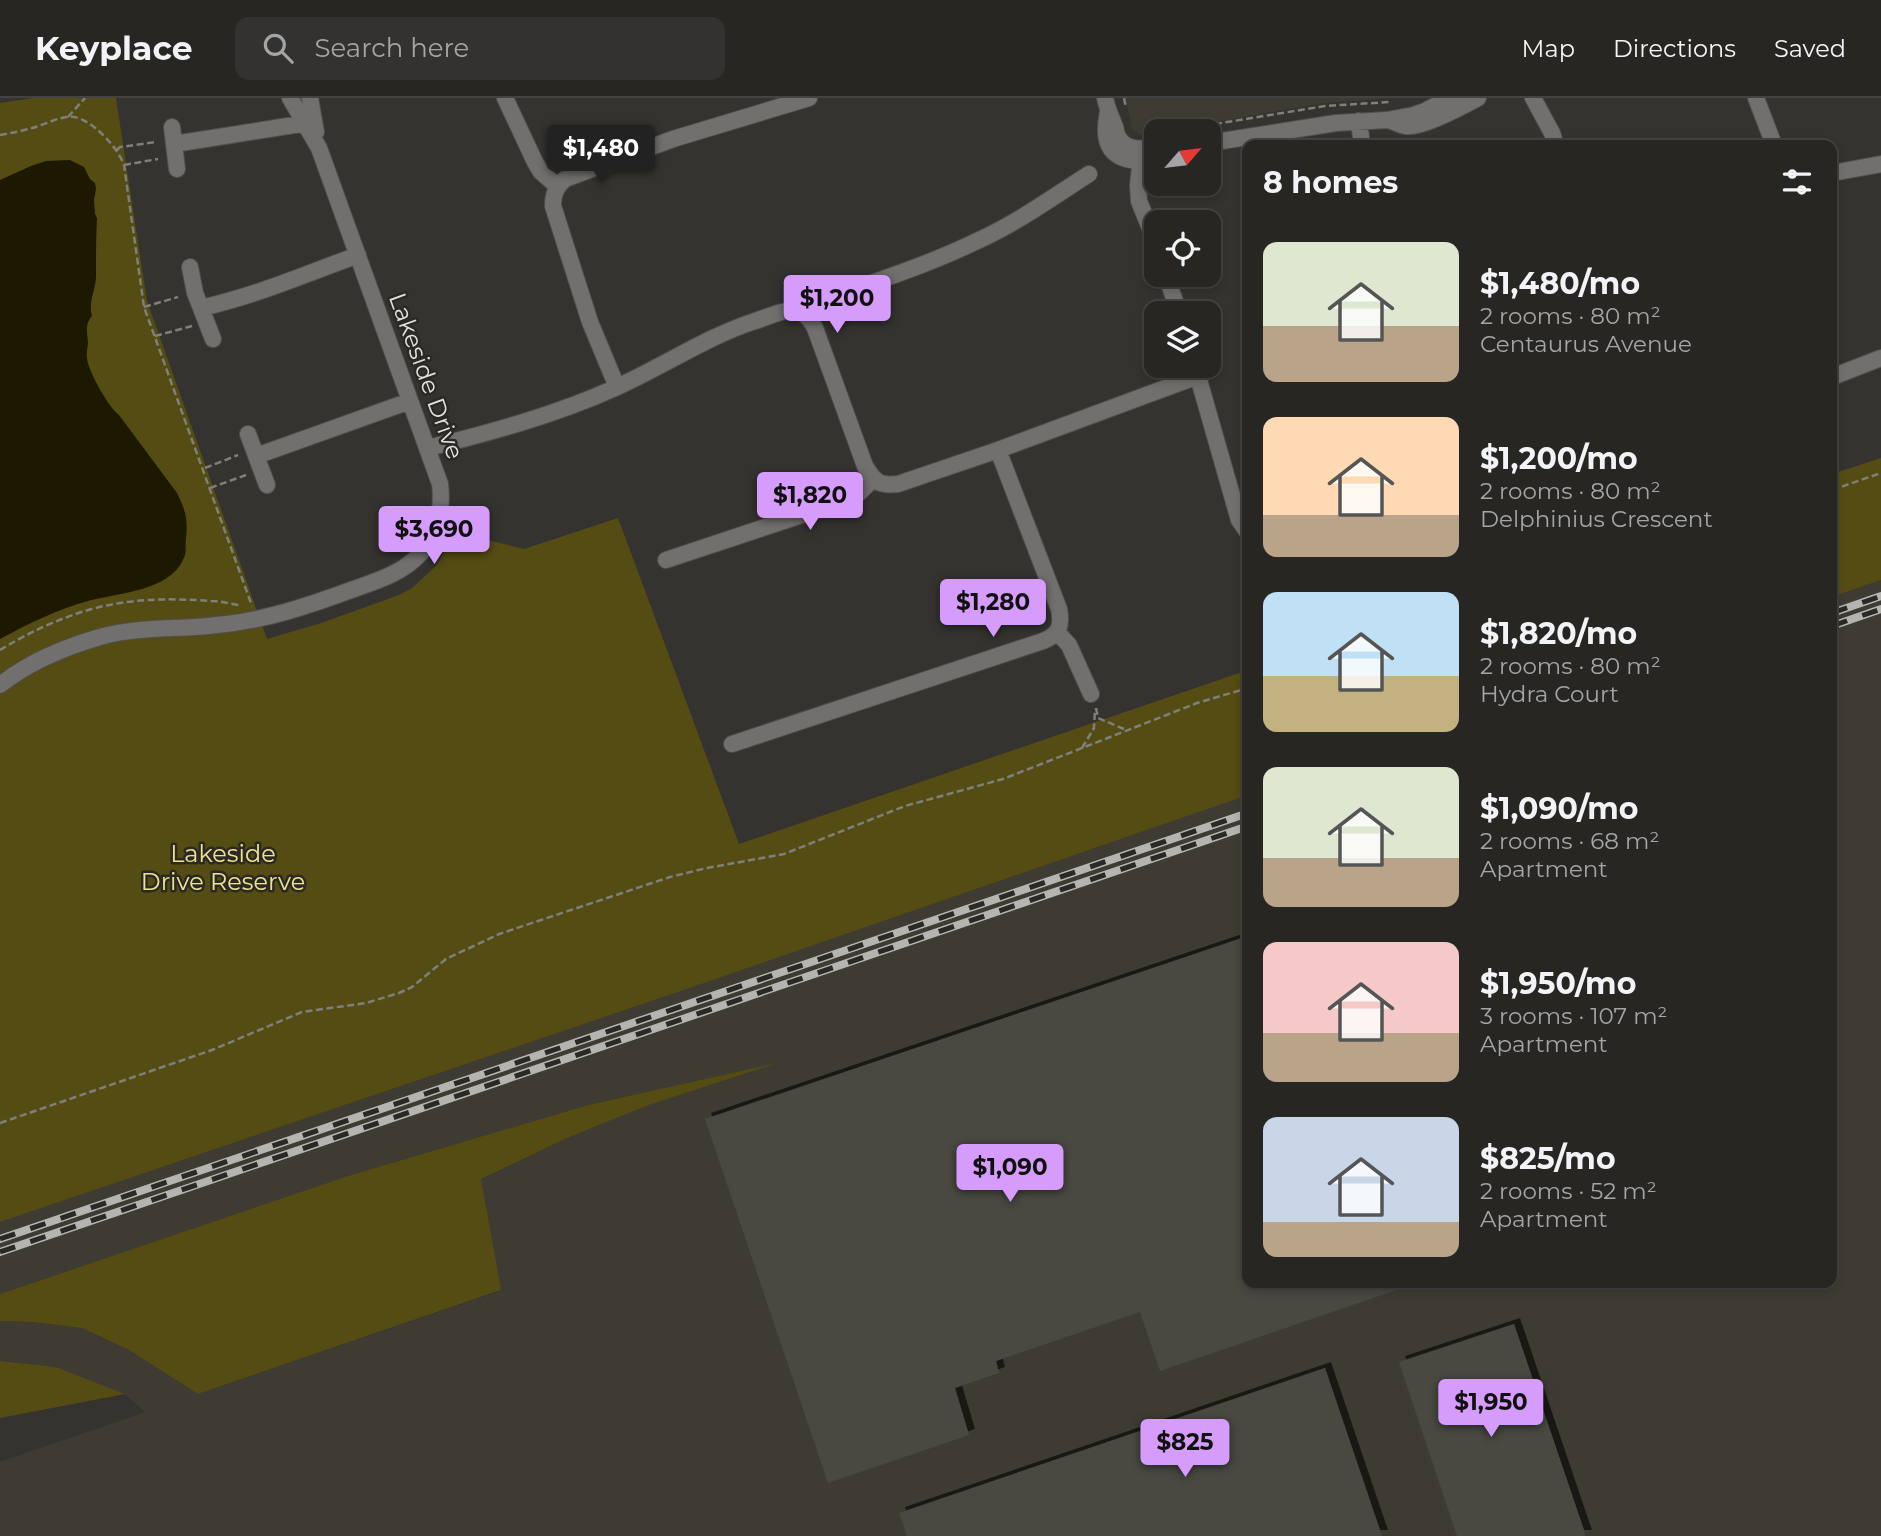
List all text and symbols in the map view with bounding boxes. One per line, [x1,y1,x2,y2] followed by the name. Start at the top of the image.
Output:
[235,17,725,80] search box
[35,28,193,68] text: Keyplace
[259,29,297,67] icon: search
[315,32,469,64] text: Search here
[1522,34,1575,63] text: Map
[1613,34,1736,63] text: Directions
[1774,34,1846,63] text: Saved
[1144,119,1222,196] north arrow
[1144,119,1221,378] map controls
[544,126,658,185] pin: $1,480
[563,134,639,162] text: $1,480
[1778,163,1816,201] icon: filters
[1263,164,1398,201] text: 8 homes
[1144,210,1221,287] button: locate
[1480,265,1640,302] text: $1,480/mo
[1319,270,1403,354] icon: home
[780,275,894,335] pin: $1,200
[800,284,874,312] text: $1,200
[383,289,470,463] street label: Lakeside Drive
[1144,301,1221,378] button: layers
[1480,302,1661,330] text: 2 rooms · 80 m²
[1480,330,1692,358] text: Centaurus Avenue
[1480,440,1638,477] text: $1,200/mo
[1319,445,1403,529] icon: home
[753,472,867,532] pin: $1,820
[1480,477,1661,505] text: 2 rooms · 80 m²
[773,481,847,509] text: $1,820
[1480,505,1713,533] text: Delphinius Crescent
[377,506,491,566] pin: $3,690
[395,515,473,543] text: $3,690
[936,580,1050,639] pin: $1,280
[956,588,1030,616] text: $1,280
[1480,615,1637,652] text: $1,820/mo
[1319,620,1403,704] icon: home
[1480,652,1661,680] text: 2 rooms · 80 m²
[1480,680,1619,708] text: Hydra Court
[1480,790,1638,827] text: $1,090/mo
[1319,795,1403,879] icon: home
[1480,827,1659,855] text: 2 rooms · 68 m²
[141,839,305,896] park label: Lakeside Drive Reserve
[1480,855,1608,883] text: Apartment
[1480,965,1636,1002] text: $1,950/mo
[1319,970,1403,1054] icon: home
[1480,1002,1667,1030] text: 3 rooms · 107 m²
[1480,1030,1608,1058] text: Apartment
[1480,1140,1616,1177] text: $825/mo
[953,1144,1067,1204] pin: $1,090
[1319,1145,1403,1229] icon: home
[972,1153,1048,1181] text: $1,090
[1480,1177,1657,1205] text: 2 rooms · 52 m²
[1480,1205,1608,1233] text: Apartment
[1434,1380,1548,1439] pin: $1,950
[1454,1388,1528,1416] text: $1,950
[1144,1420,1226,1479] pin: $825
[1156,1428,1214,1456] text: $825

